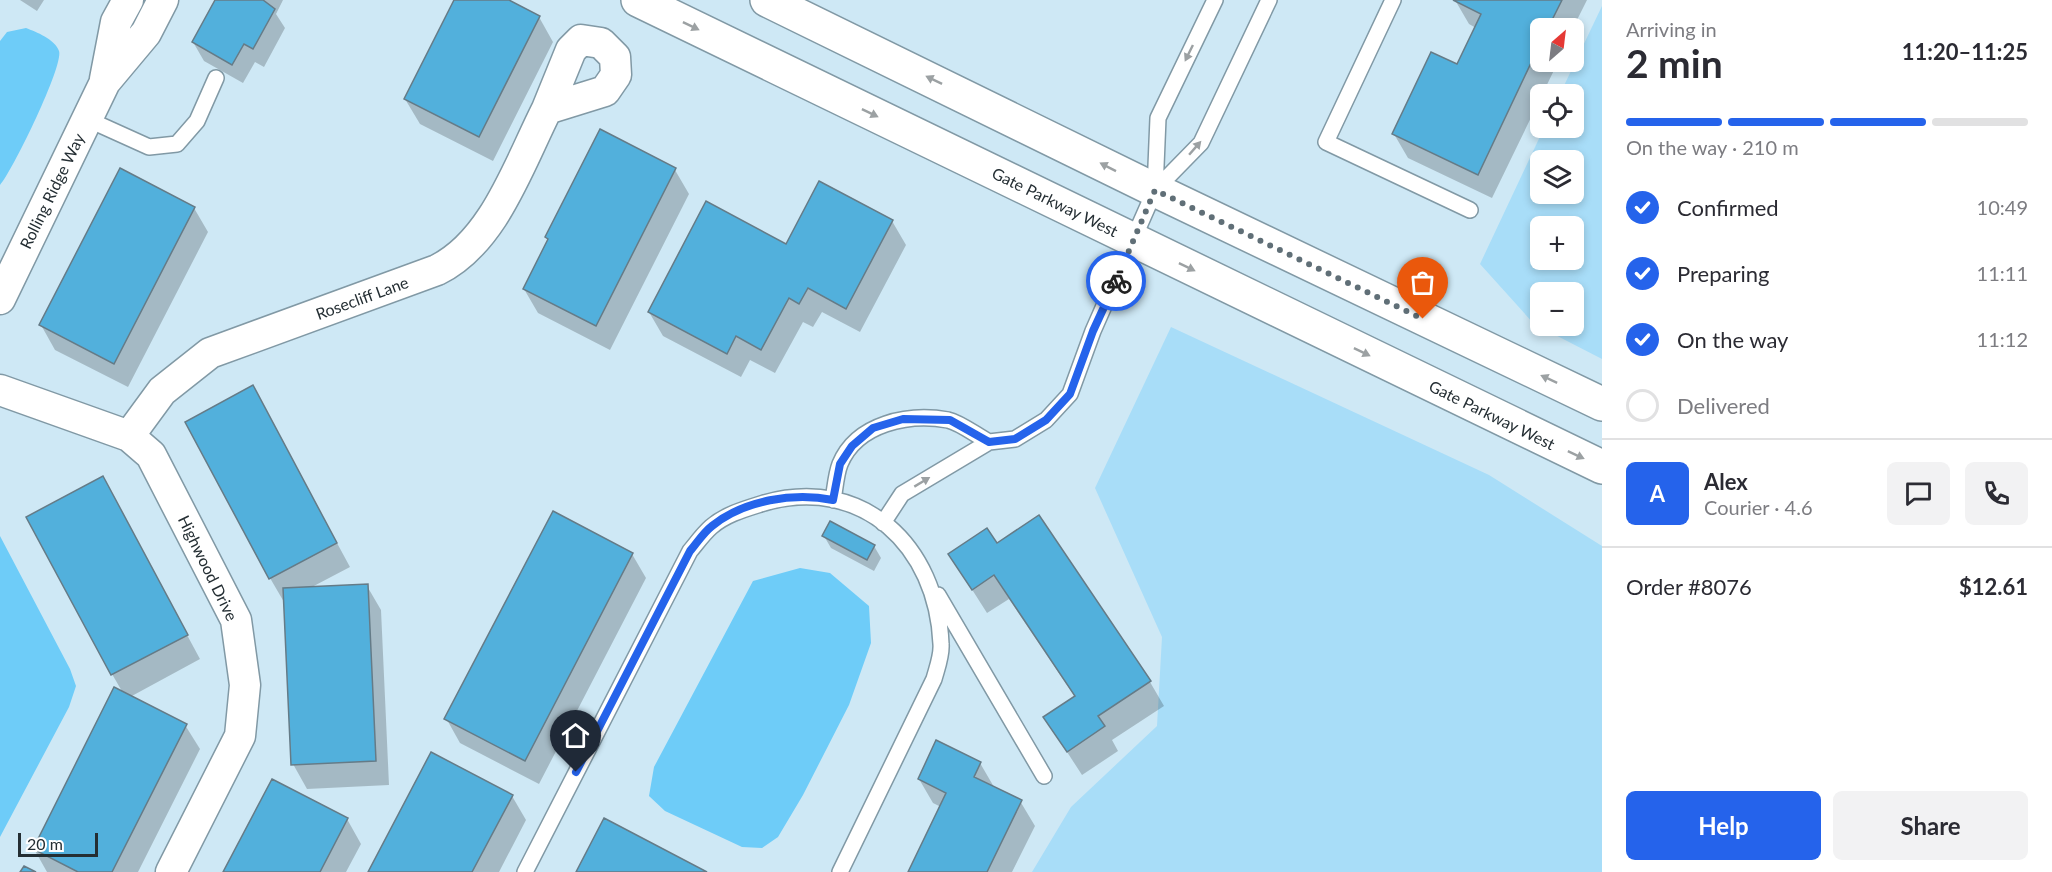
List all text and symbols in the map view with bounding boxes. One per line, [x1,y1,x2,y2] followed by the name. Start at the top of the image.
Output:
[1626,17,1717,41] text: Arriving in
[1530,18,1584,72] north arrow
[1530,18,1584,336] map controls
[682,21,699,30] one-way arrow
[1902,38,2028,65] text: 11:20–11:25
[1626,40,1723,86] text: 2 min
[1185,44,1194,61] one-way arrow
[925,76,942,85] one-way arrow
[1530,84,1584,138] button: locate
[861,107,879,117] one-way arrow
[15,129,88,252] street label: Rolling Ridge Way
[1626,135,1799,159] text: On the way · 210 m
[1188,141,1201,156] one-way arrow
[1530,150,1584,204] button: layers
[1100,162,1117,172] one-way arrow
[989,163,1122,240] street label: Gate Parkway West
[1626,191,1659,224] icon: check
[1677,194,1779,221] text: Confirmed
[1977,195,2028,219] text: 10:49
[1530,216,1584,270] button: +
[1086,251,1146,311] courier
[1397,257,1448,319] pin
[1626,257,1659,290] icon: check
[1677,260,1769,287] text: Preparing
[1977,261,2028,285] text: 11:11
[1179,262,1196,271] one-way arrow
[1100,265,1133,298] icon: bike
[1406,266,1439,299] icon: bag
[313,272,411,323] street label: Rosecliff Lane
[1530,282,1584,336] button: −
[1626,323,1659,356] icon: check
[1677,326,1788,353] text: On the way
[1977,327,2028,351] text: 11:12
[1354,348,1371,357] one-way arrow
[1541,374,1558,383] one-way arrow
[1426,376,1559,453] street label: Gate Parkway West
[1677,392,1770,419] text: Delivered
[1567,451,1584,460] one-way arrow
[1887,462,1950,525] button: chat
[1965,462,2028,525] button: phone
[1704,468,1748,495] text: Alex
[914,476,930,487] one-way arrow
[1650,480,1665,507] text: A
[1704,495,1813,519] text: Courier · 4.6
[175,512,242,624] street label: Highwood Drive
[1626,573,1752,600] text: Order #8076
[1959,573,2028,600] text: $12.61
[550,710,601,772] pin
[559,719,592,752] icon: home
[1626,791,1821,860] button: Help
[1833,791,2028,860] button: Share
[18,830,98,858] scale bar
[27,834,63,853] text: 20 m

